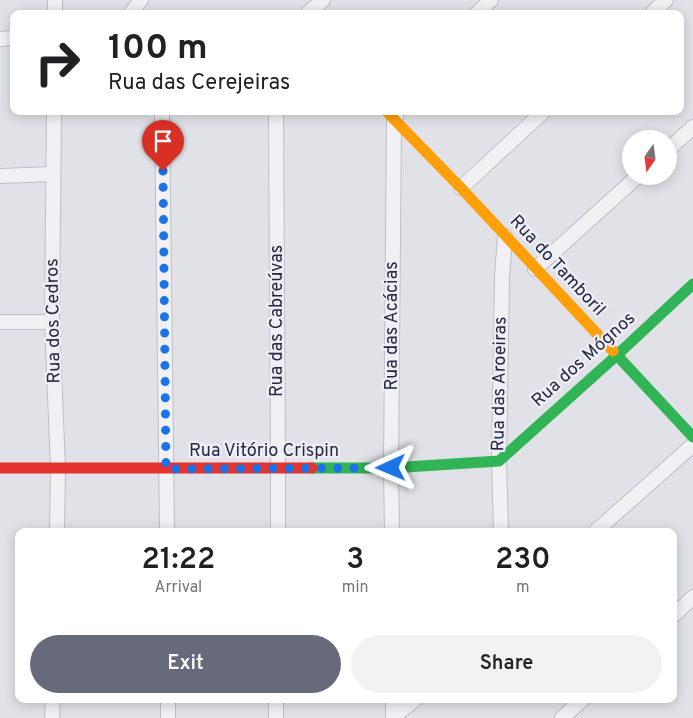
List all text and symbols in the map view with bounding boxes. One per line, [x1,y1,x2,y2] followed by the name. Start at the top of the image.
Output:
[108,27,208,71] text: 100 m
[25,30,90,95] icon: right
[108,70,290,97] text: Rua das Cerejeiras
[142,120,184,171] pin
[149,127,177,155] icon: arrive
[622,130,678,185] north arrow
[622,130,677,185] map controls
[504,211,610,321] street label: Rua do Tamboril
[266,245,289,397] street label: Rua das Cabreúvas
[41,258,67,384] street label: Rua dos Cedros
[381,261,404,391] street label: Rua das Acácias
[527,307,641,413] street label: Rua dos Mógnos
[487,316,513,452] street label: Rua das Aroeiras
[189,440,339,463] street label: Rua Vitório Crispin
[364,441,416,493] position arrow
[141,542,215,579] text: 21:22
[346,542,364,579] text: 3
[495,542,551,579] text: 230
[155,578,202,598] text: Arrival
[342,578,368,598] text: min
[516,578,530,598] text: m
[30,635,341,693] button: Exit
[351,635,662,693] button: Share

